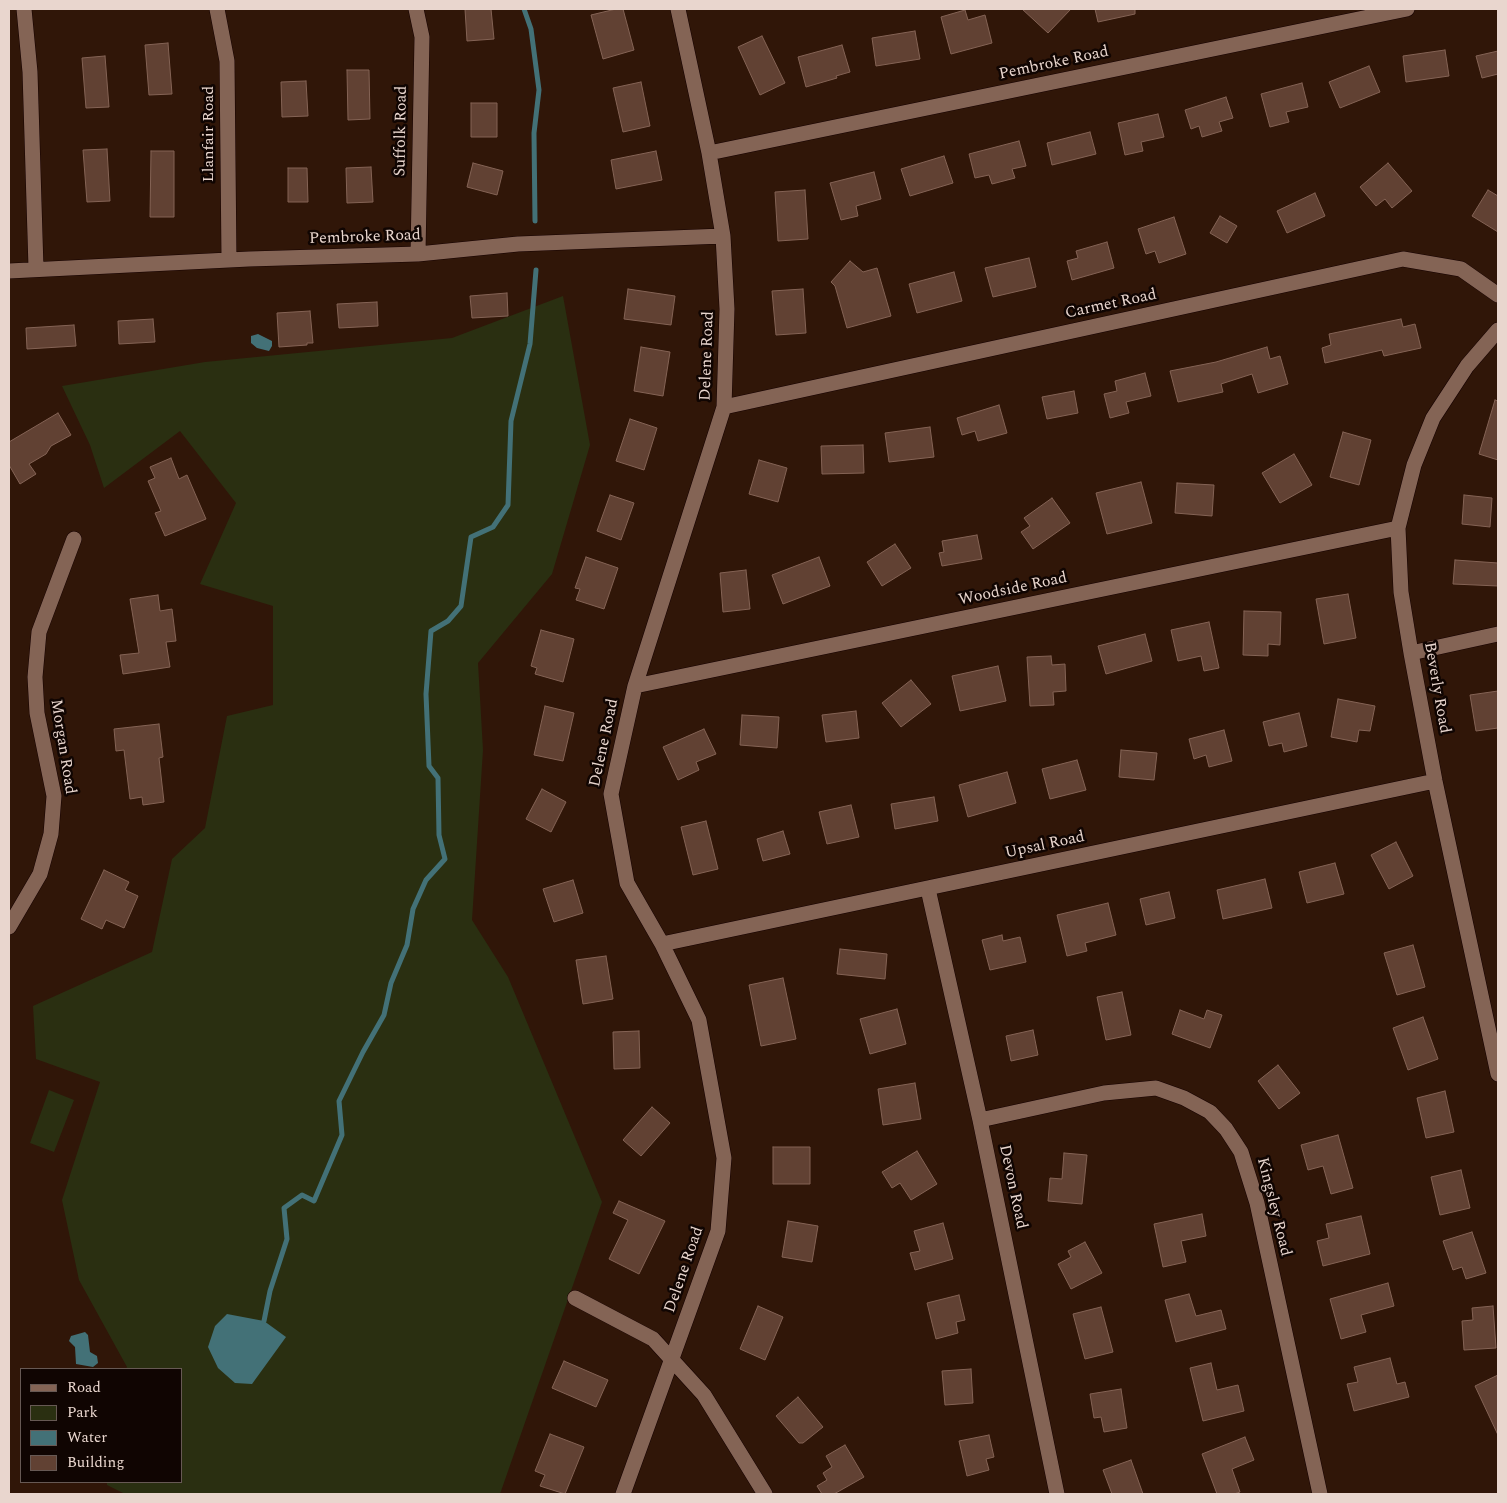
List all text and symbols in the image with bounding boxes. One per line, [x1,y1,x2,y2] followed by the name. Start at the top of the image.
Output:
[997,43,1111,85] street label: Pembroke Road
[392,85,412,177] street label: Suffolk Road
[200,86,220,182] street label: Llanfair Road
[309,226,421,250] street label: Pembroke Road
[1064,286,1158,324] street label: Carmet Road
[697,311,719,401] street label: Delene Road
[957,569,1069,611] street label: Woodside Road
[1419,641,1453,735] street label: Beverly Road
[586,697,624,789] street label: Delene Road
[45,698,79,796] street label: Morgan Road
[1003,828,1087,864] street label: Upsal Road
[994,1143,1030,1231] street label: Devon Road
[1251,1156,1295,1258] street label: Kingsley Road
[661,1224,709,1316] street label: Delene Road
[20,1368,182,1483] legend
[67,1376,101,1399] text: Road
[67,1401,98,1424] text: Park
[67,1426,107,1449] text: Water
[67,1451,124,1474] text: Building

